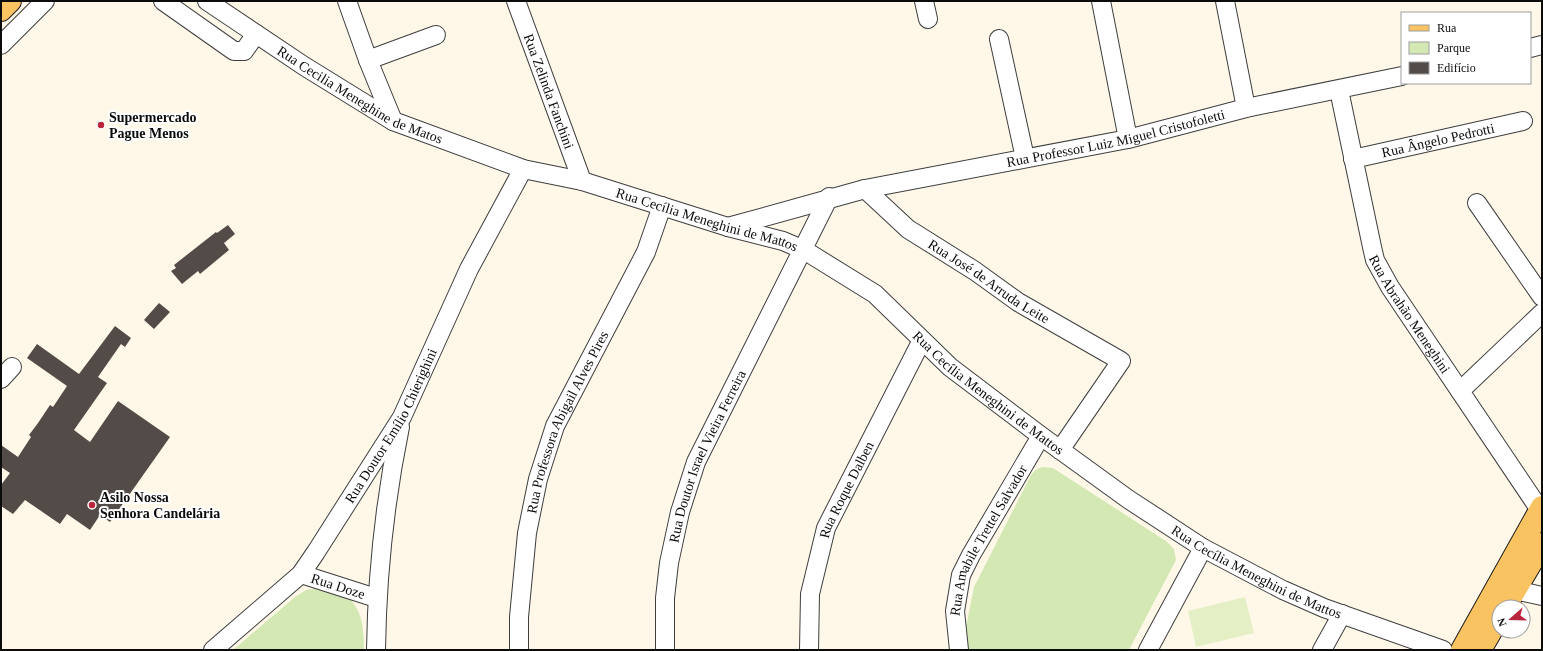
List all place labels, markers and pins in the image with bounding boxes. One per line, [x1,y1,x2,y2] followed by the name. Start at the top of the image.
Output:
[109,110,197,141] place label: Supermercado Pague Menos
[96,120,106,130] marker: Supermercado Pague Menos
[100,490,220,521] place label: Asilo Nossa Senhora Candelária
[87,500,97,510] marker: Asilo Nossa Senhora Candelária

